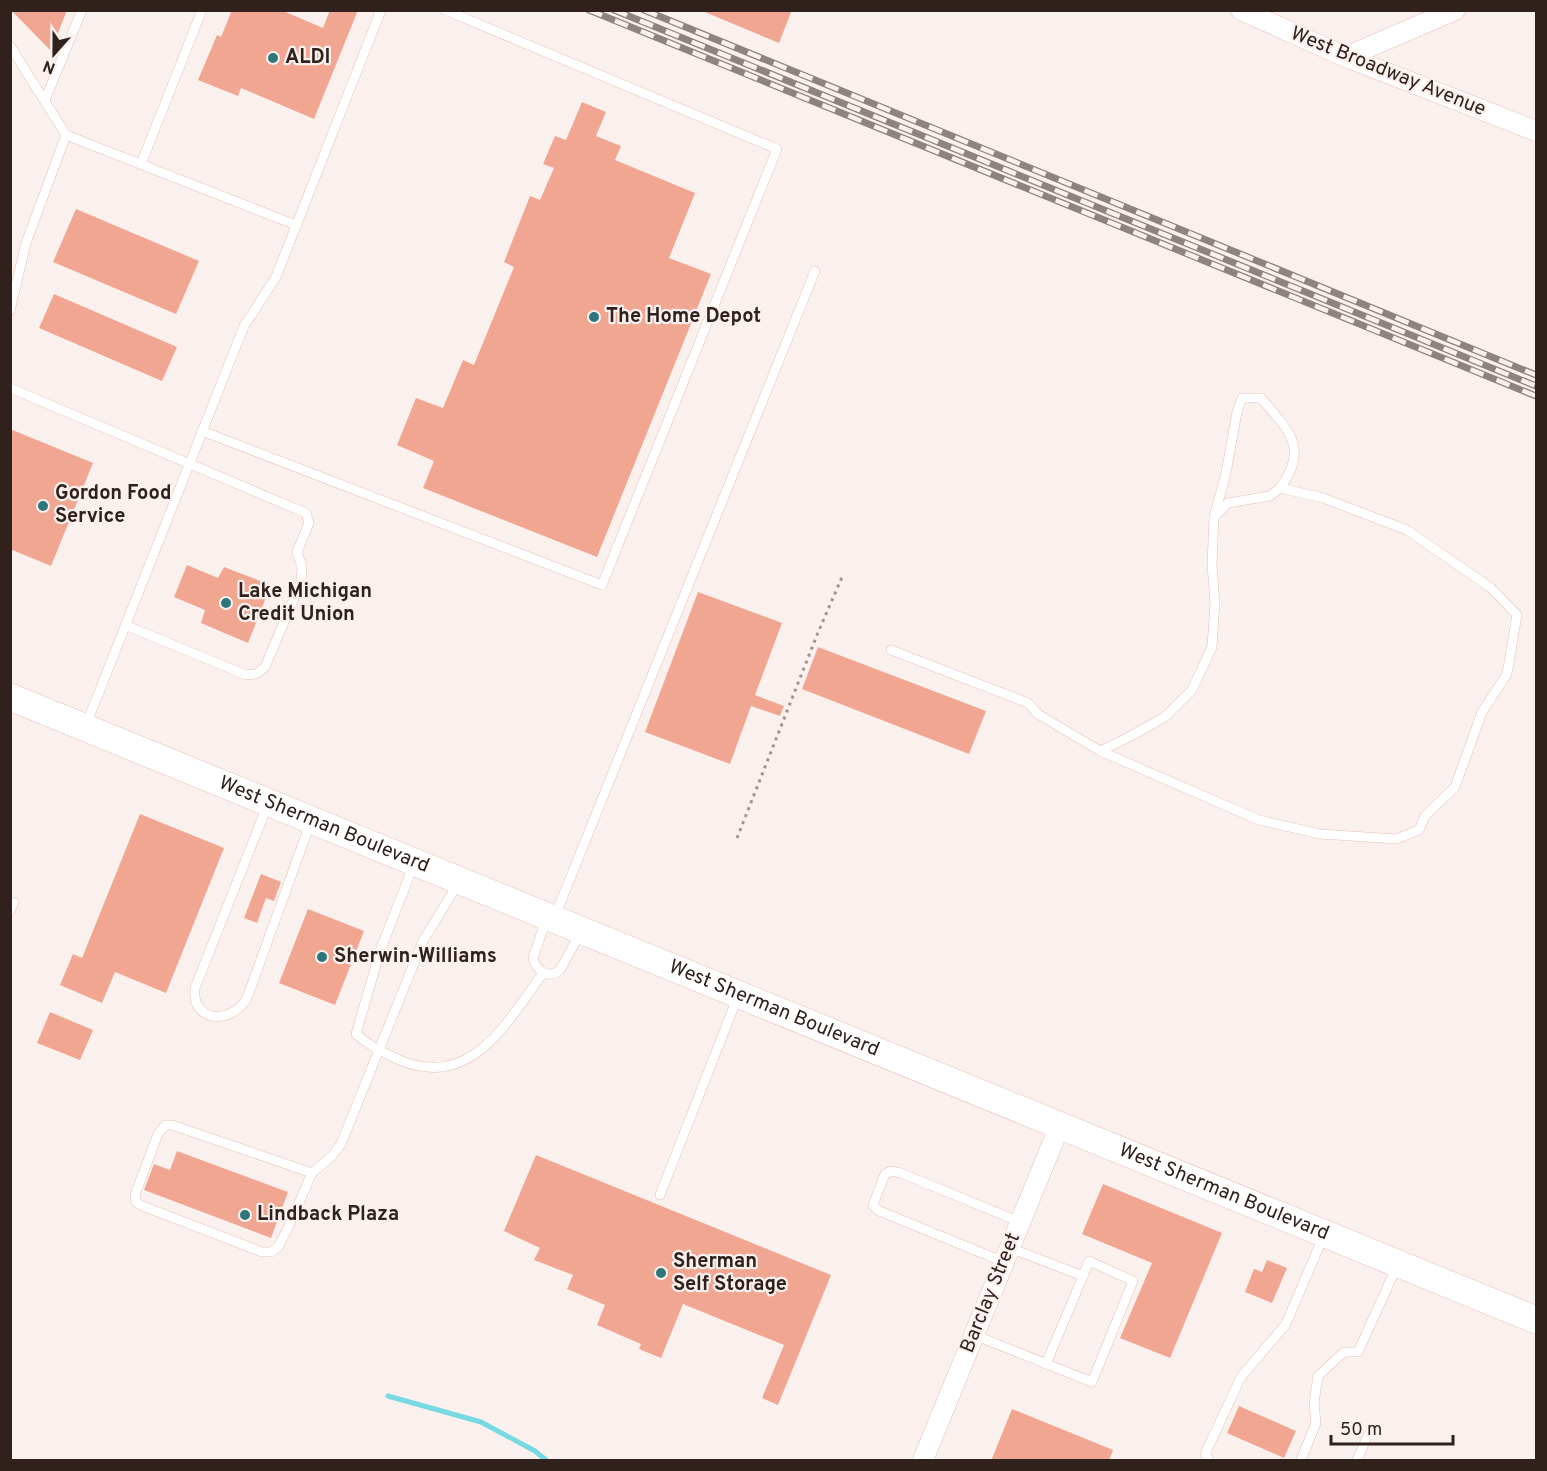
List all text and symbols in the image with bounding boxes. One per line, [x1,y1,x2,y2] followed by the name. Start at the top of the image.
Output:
[1287,21,1489,123] street label: West Broadway Avenue
[24,24,84,84] north arrow
[285,45,331,71] place label: ALDI
[266,51,280,65] marker: ALDI
[40,55,58,78] text: N
[606,304,761,330] place label: The Home Depot
[587,310,601,324] marker: The Home Depot
[55,481,172,530] place label: Gordon Food Service
[36,499,50,513] marker: Gordon Food Service
[238,579,372,628] place label: Lake Michigan Credit Union
[219,596,233,610] marker: Lake Michigan Credit Union
[215,771,433,880] street label: West Sherman Boulevard
[334,944,497,970] place label: Sherwin-Williams
[315,950,329,964] marker: Sherwin-Williams
[665,954,883,1063] street label: West Sherman Boulevard
[1115,1138,1333,1247] street label: West Sherman Boulevard
[257,1202,399,1228] place label: Lindback Plaza
[238,1208,252,1222] marker: Lindback Plaza
[955,1229,1027,1357] street label: Barclay Street
[673,1249,787,1298] place label: Sherman Self Storage
[654,1266,668,1280] marker: Sherman Self Storage
[1331,1408,1452,1446] scale bar
[1340,1419,1382,1442] text: 50 m

